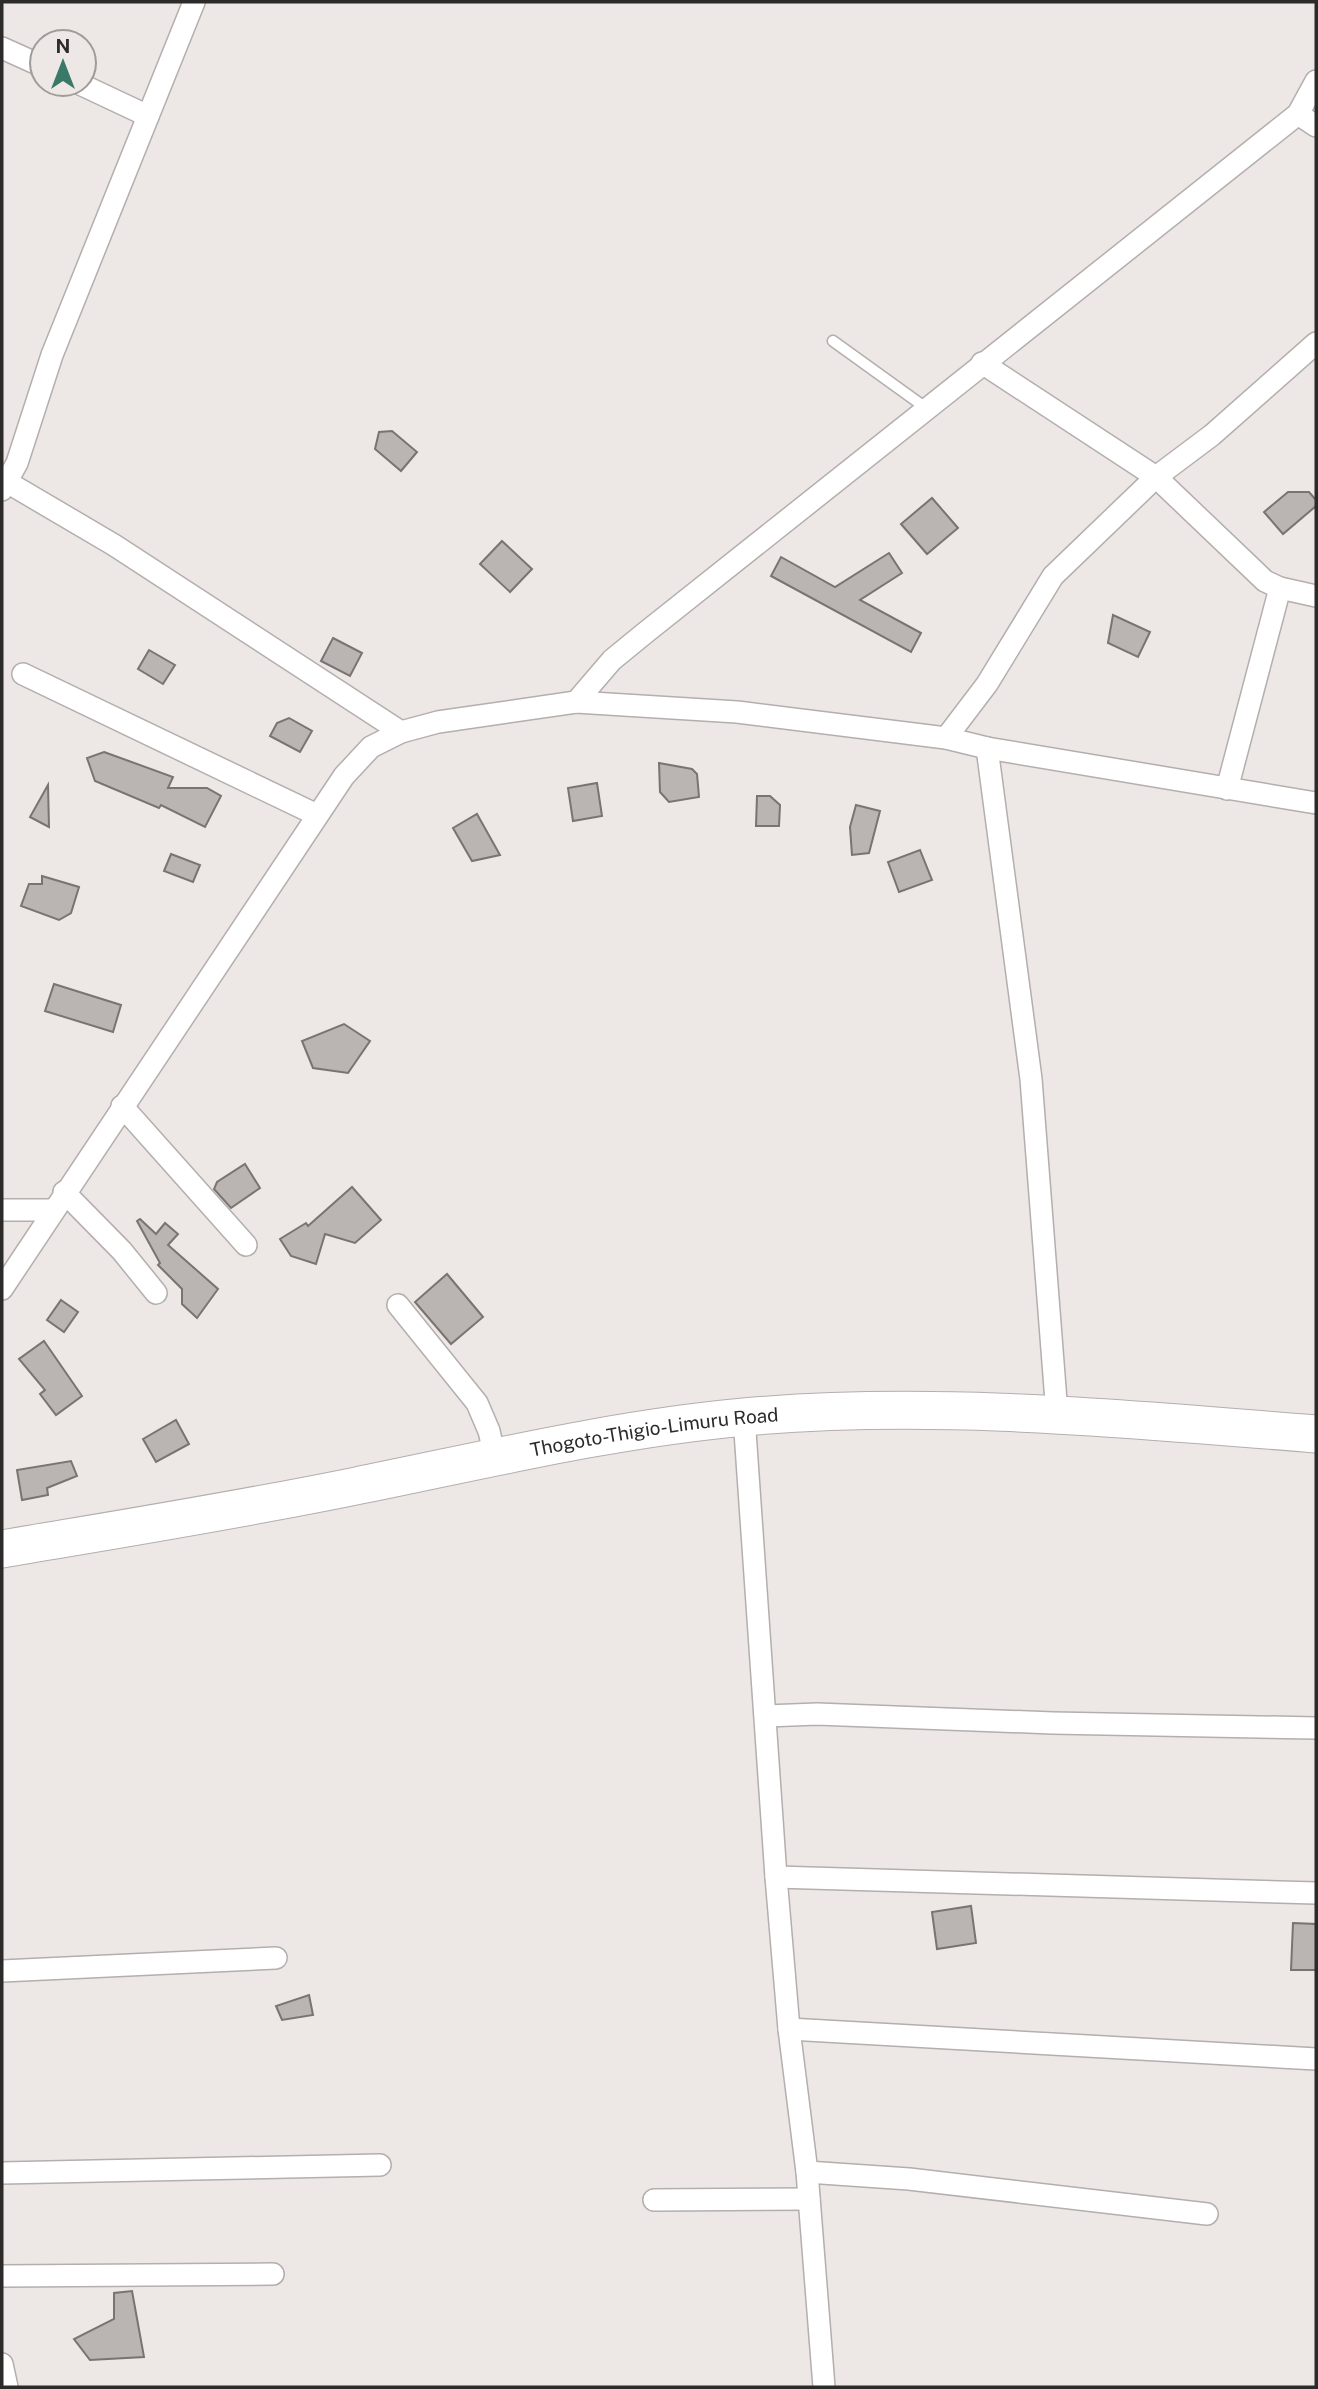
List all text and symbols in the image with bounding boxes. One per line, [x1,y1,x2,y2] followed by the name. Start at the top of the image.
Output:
[28,28,98,98] north arrow
[56,35,70,57] text: N
[528,1403,779,1461] street label: Thogoto-Thigio-Limuru Road

